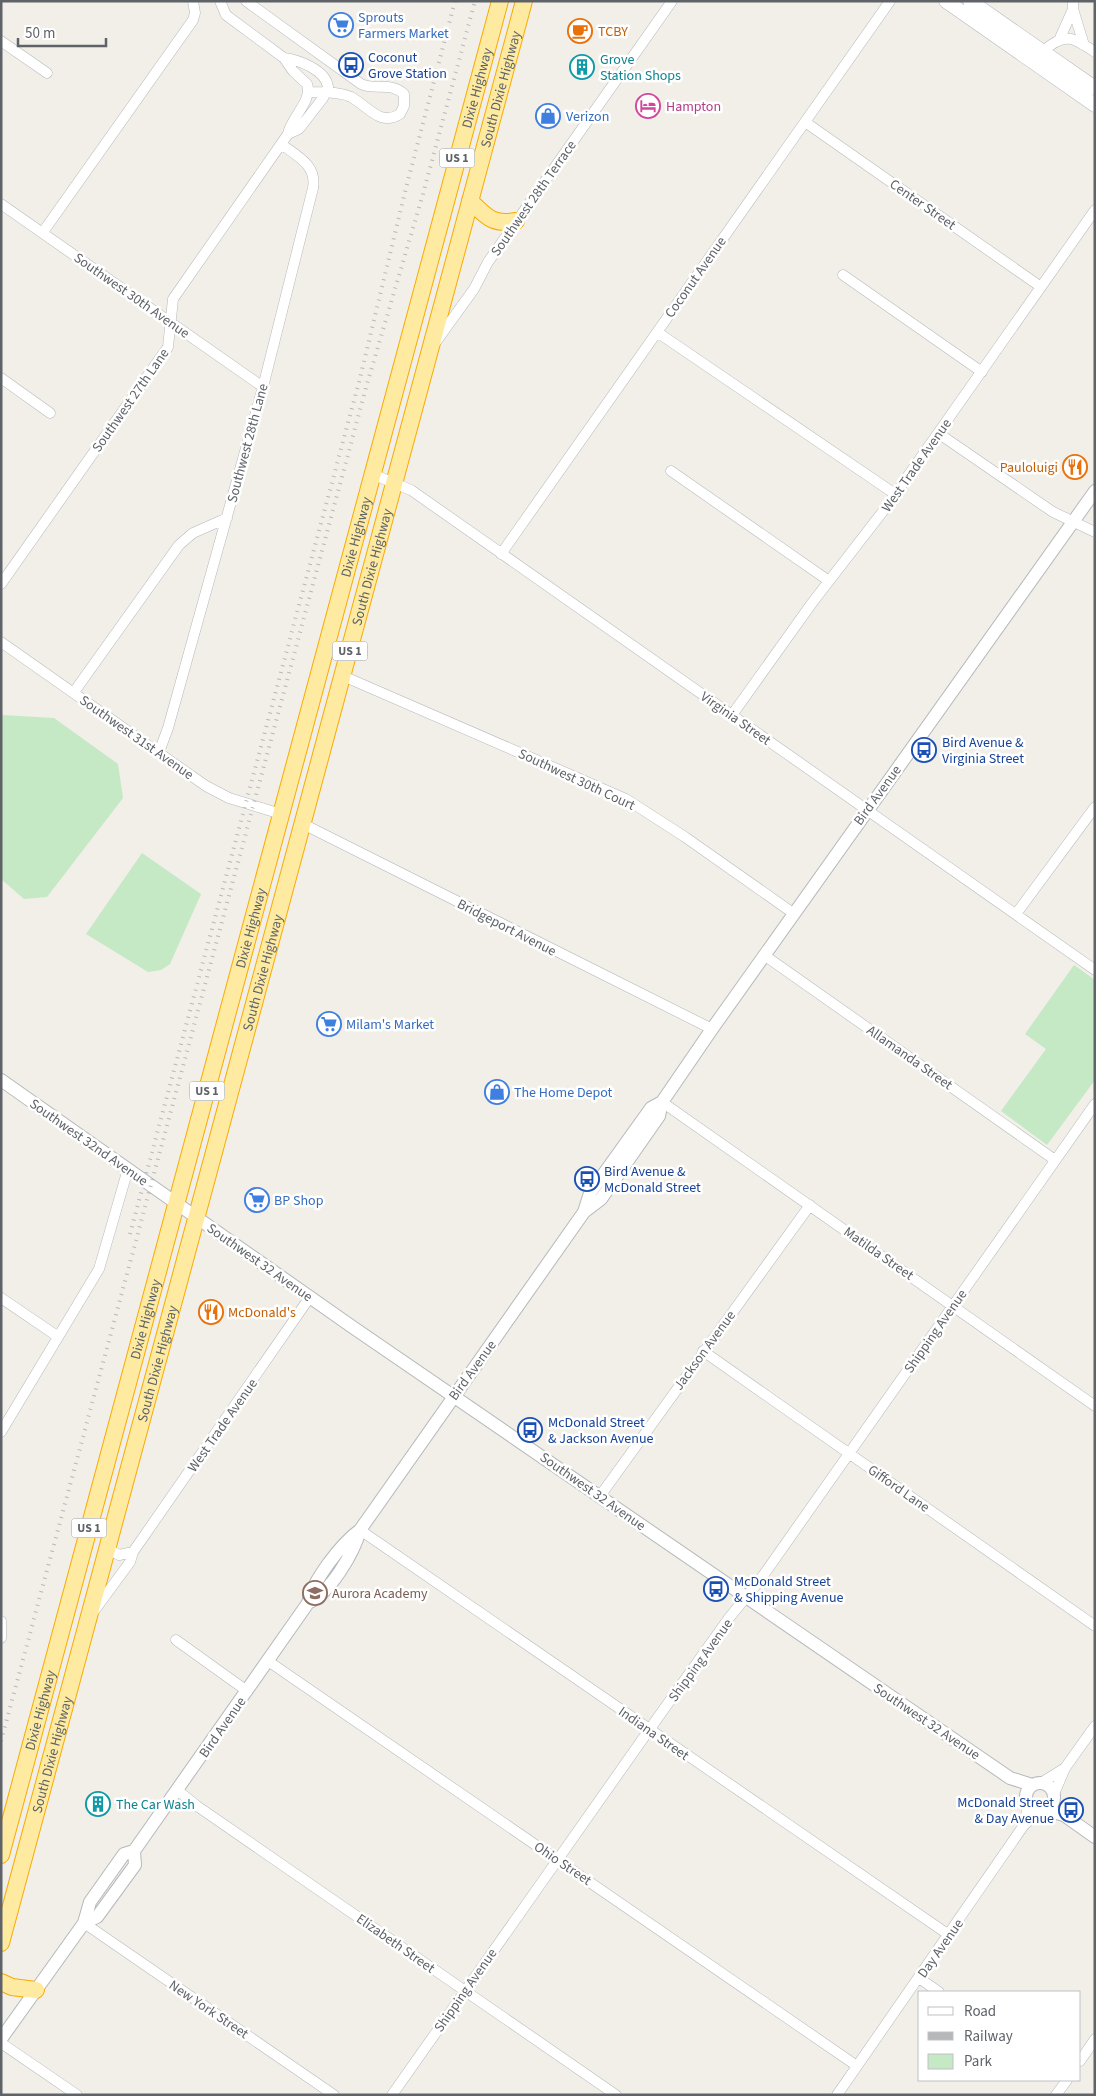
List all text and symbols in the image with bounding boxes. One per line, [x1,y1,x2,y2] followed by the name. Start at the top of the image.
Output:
[358,8,449,44] place label: Sprouts Farmers Market
[328,12,354,38] supermarket icon: Sprouts Farmers Market
[18,15,105,47] scale bar
[567,18,593,44] cafe icon: TCBY
[598,22,628,42] place label: TCBY
[25,23,55,44] text: 50 m
[476,28,527,150] street label: South Dixie Highway
[457,45,498,131] street label: Dixie Highway
[368,48,447,84] place label: Coconut Grove Station
[600,50,681,86] place label: Grove Station Shops
[338,52,364,78] bus stop icon: Coconut Grove Station
[569,54,595,80] building icon: Grove Station Shops
[635,93,661,119] hotel icon: Hampton
[666,97,721,117] place label: Hampton
[535,103,561,129] shop icon: Verizon
[566,107,609,127] place label: Verizon
[486,137,581,260] street label: Southwest 28th Terrace
[440,148,474,168] road number: US 1
[885,175,960,235] street label: Center Street
[660,233,731,322] street label: Coconut Avenue
[69,248,193,343] street label: Southwest 30th Avenue
[87,345,174,457] street label: Southwest 27th Lane
[222,381,274,505] street label: Southwest 28th Lane
[877,415,957,516] street label: West Trade Avenue
[1062,454,1088,480] restaurant icon: Pauloluigi
[1000,458,1058,478] place label: Pauloluigi
[336,494,377,580] street label: Dixie Highway
[347,506,398,628] street label: South Dixie Highway
[332,641,368,660] road number: US 1
[696,687,775,751] street label: Virginia Street
[75,691,198,785] street label: Southwest 31st Avenue
[942,733,1024,769] place label: Bird Avenue & Virginia Street
[911,737,937,763] bus stop icon: Bird Avenue & Virginia Street
[515,744,639,816] street label: Southwest 30th Court
[849,761,907,830] street label: Bird Avenue
[231,885,272,971] street label: Dixie Highway
[453,894,560,962] street label: Bridgeport Avenue
[238,912,289,1033] street label: South Dixie Highway
[316,1011,342,1037] supermarket icon: Milam's Market
[346,1015,434,1035] place label: Milam's Market
[862,1021,957,1095] street label: Allamanda Street
[484,1079,510,1105] shop icon: The Home Depot
[190,1082,224,1100] road number: US 1
[514,1083,613,1103] place label: The Home Depot
[25,1094,152,1191] street label: Southwest 32nd Avenue
[604,1162,701,1198] place label: Bird Avenue & McDonald Street
[574,1166,600,1192] bus stop icon: Bird Avenue & McDonald Street
[244,1187,270,1213] supermarket icon: BP Shop
[274,1191,324,1211] place label: BP Shop
[203,1219,316,1307] street label: Southwest 32 Avenue
[839,1222,918,1286] street label: Matilda Street
[126,1277,167,1362] street label: Dixie Highway
[899,1286,972,1378] street label: Shipping Avenue
[198,1299,224,1325] restaurant icon: McDonald's
[133,1303,183,1425] street label: South Dixie Highway
[228,1303,296,1323] place label: McDonald's
[669,1307,741,1395] street label: Jackson Avenue
[444,1336,502,1405] street label: Bird Avenue
[183,1375,263,1476] street label: West Trade Avenue
[548,1413,654,1449] place label: McDonald Street & Jackson Avenue
[517,1417,543,1443] bus stop icon: McDonald Street & Jackson Avenue
[536,1448,649,1536] street label: Southwest 32 Avenue
[863,1460,933,1518] street label: Gifford Lane
[72,1519,106,1538] road number: US 1
[734,1572,844,1608] place label: McDonald Street & Shipping Avenue
[703,1576,729,1602] bus stop icon: McDonald Street & Shipping Avenue
[302,1580,328,1606] school or university icon: Aurora Academy
[332,1584,428,1604] place label: Aurora Academy
[664,1615,738,1706] street label: Shipping Avenue
[21,1668,61,1753] street label: Dixie Highway
[869,1679,984,1765] street label: Southwest 32 Avenue
[195,1693,251,1762] street label: Bird Avenue
[27,1694,78,1816] street label: South Dixie Highway
[614,1702,693,1766] street label: Indiana Street
[85,1791,111,1817] building icon: The Car Wash
[957,1793,1054,1829] place label: McDonald Street & Day Avenue
[116,1795,195,1815] place label: The Car Wash
[1058,1797,1084,1823] bus stop icon: McDonald Street & Day Avenue
[530,1837,596,1891] street label: Ohio Street
[352,1909,439,1979] street label: Elizabeth Street
[913,1915,969,1982] street label: Day Avenue
[429,1945,502,2037] street label: Shipping Avenue
[165,1976,253,2044] street label: New York Street
[918,1991,1081,2081] legend
[964,2001,996,2022] text: Road
[964,2026,1013,2047] text: Railway
[964,2051,993,2072] text: Park

